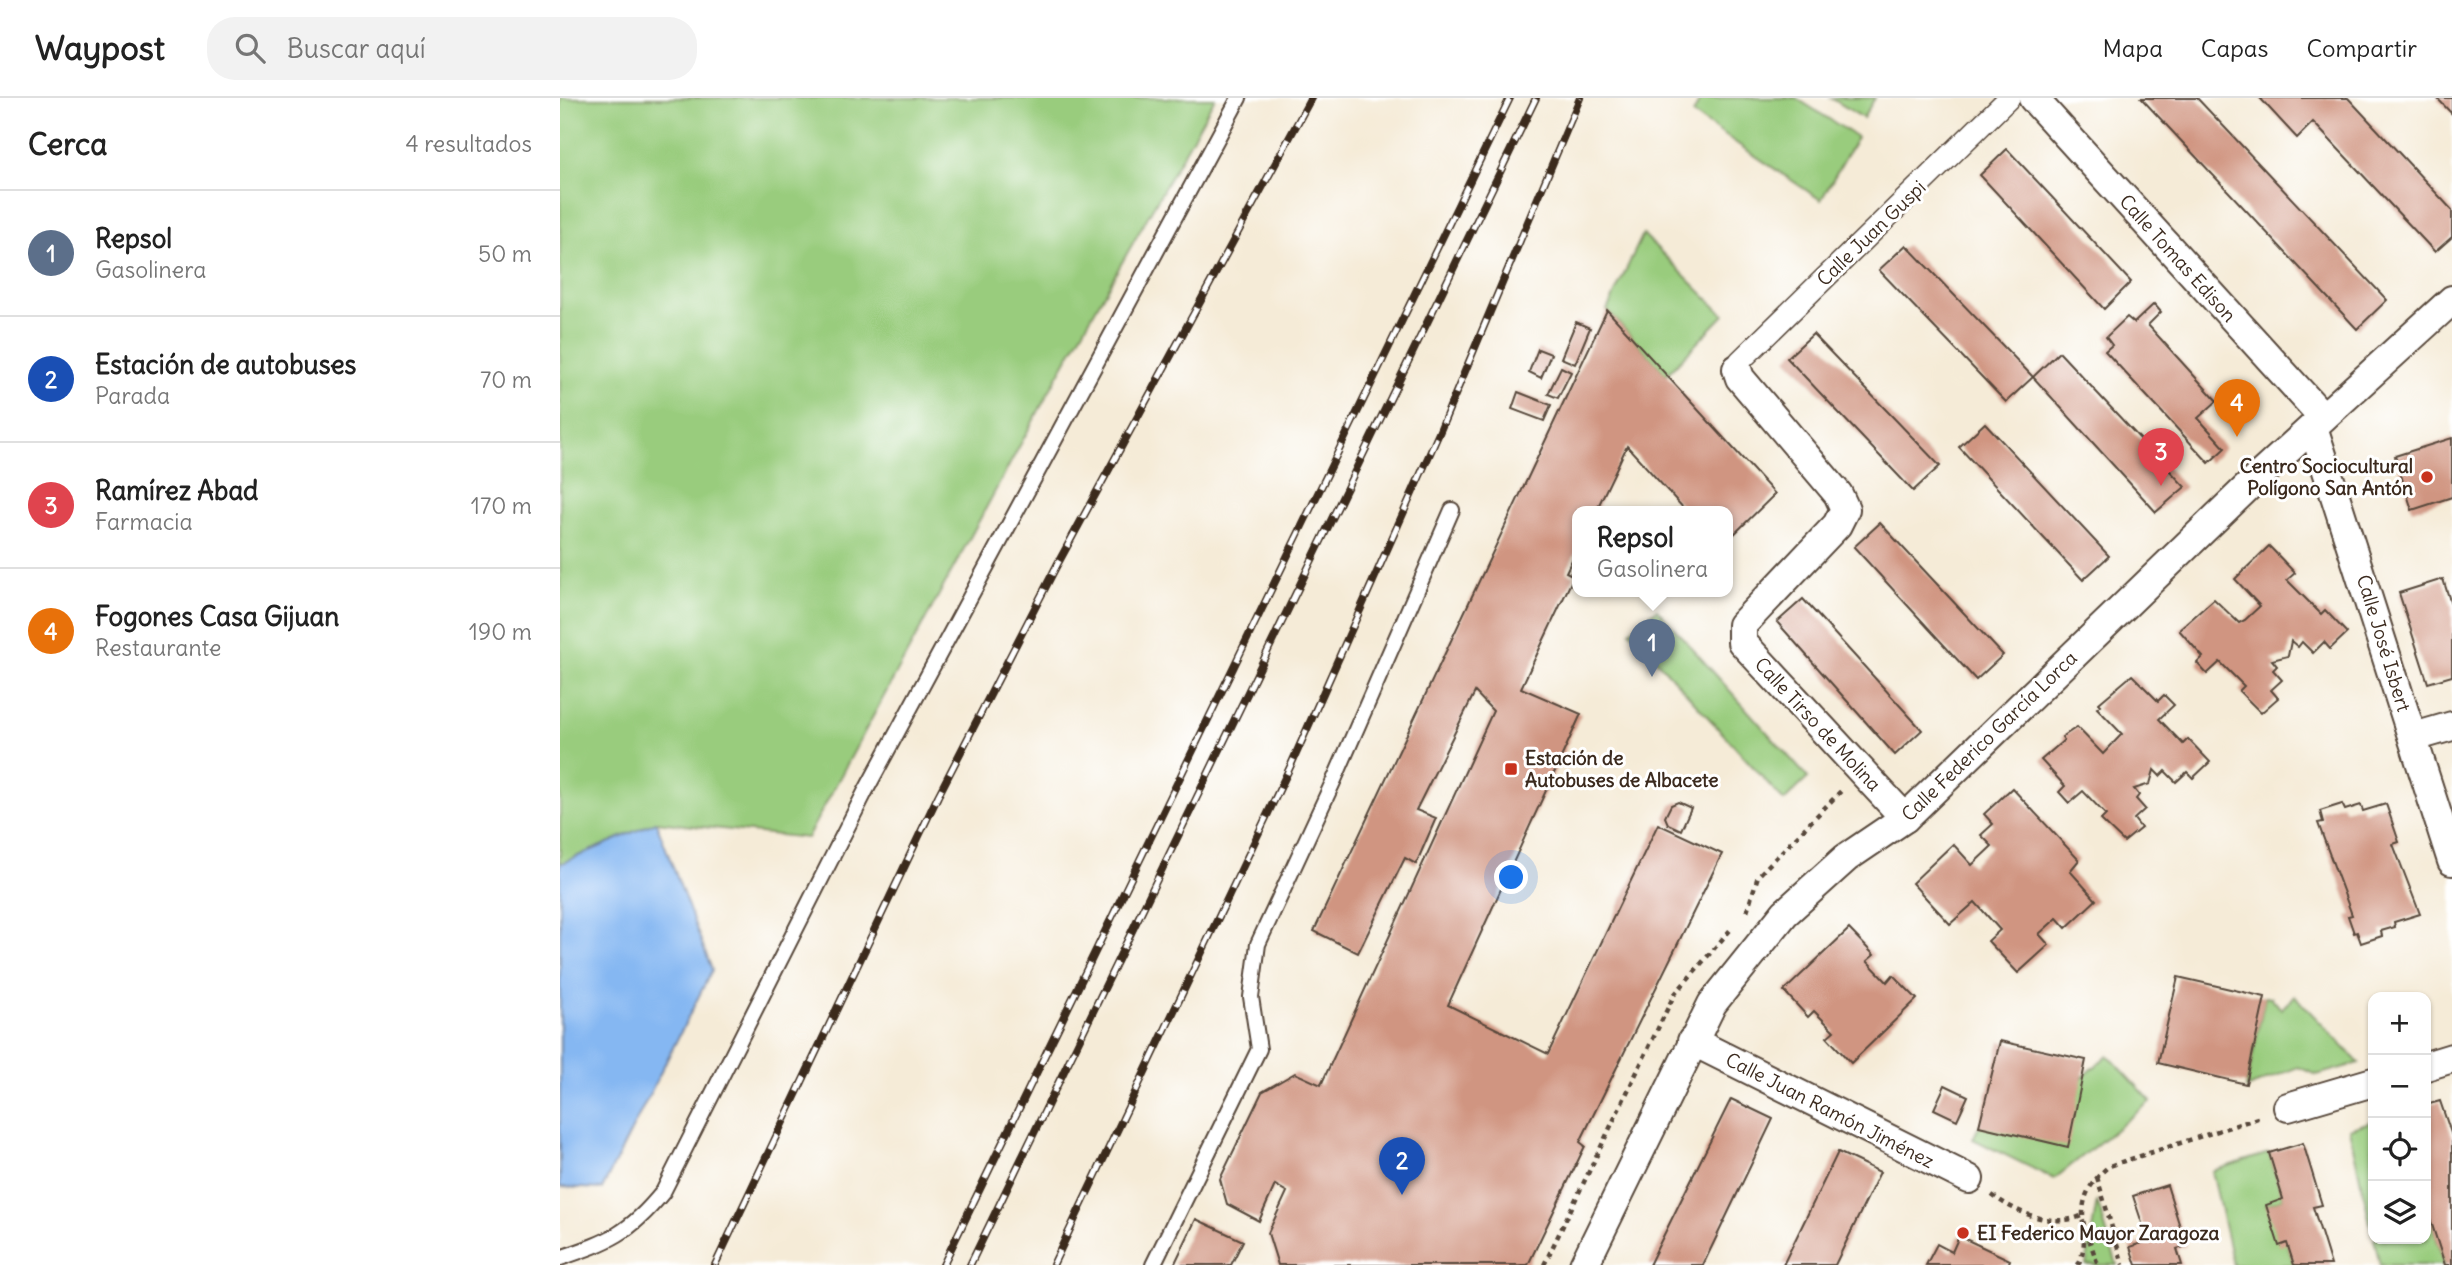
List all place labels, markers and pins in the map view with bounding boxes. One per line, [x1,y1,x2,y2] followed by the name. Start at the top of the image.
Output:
[2214,379,2260,437] pin: 4
[2138,428,2184,486] pin: 3
[2240,454,2413,500] place label: Centro Sociocultural Polígono San Antón
[2419,469,2435,485] marker: Centro Sociocultural Polígono San Antón
[1629,619,1675,677] pin: 1
[1525,746,1719,792] place label: Estación de Autobuses de Albacete
[1503,761,1519,777] marker: Estación de Autobuses de Albacete
[1379,1137,1425,1195] pin: 2
[1977,1221,2219,1245] place label: EI Federico Mayor Zaragoza
[1955,1225,1971,1241] marker: EI Federico Mayor Zaragoza

